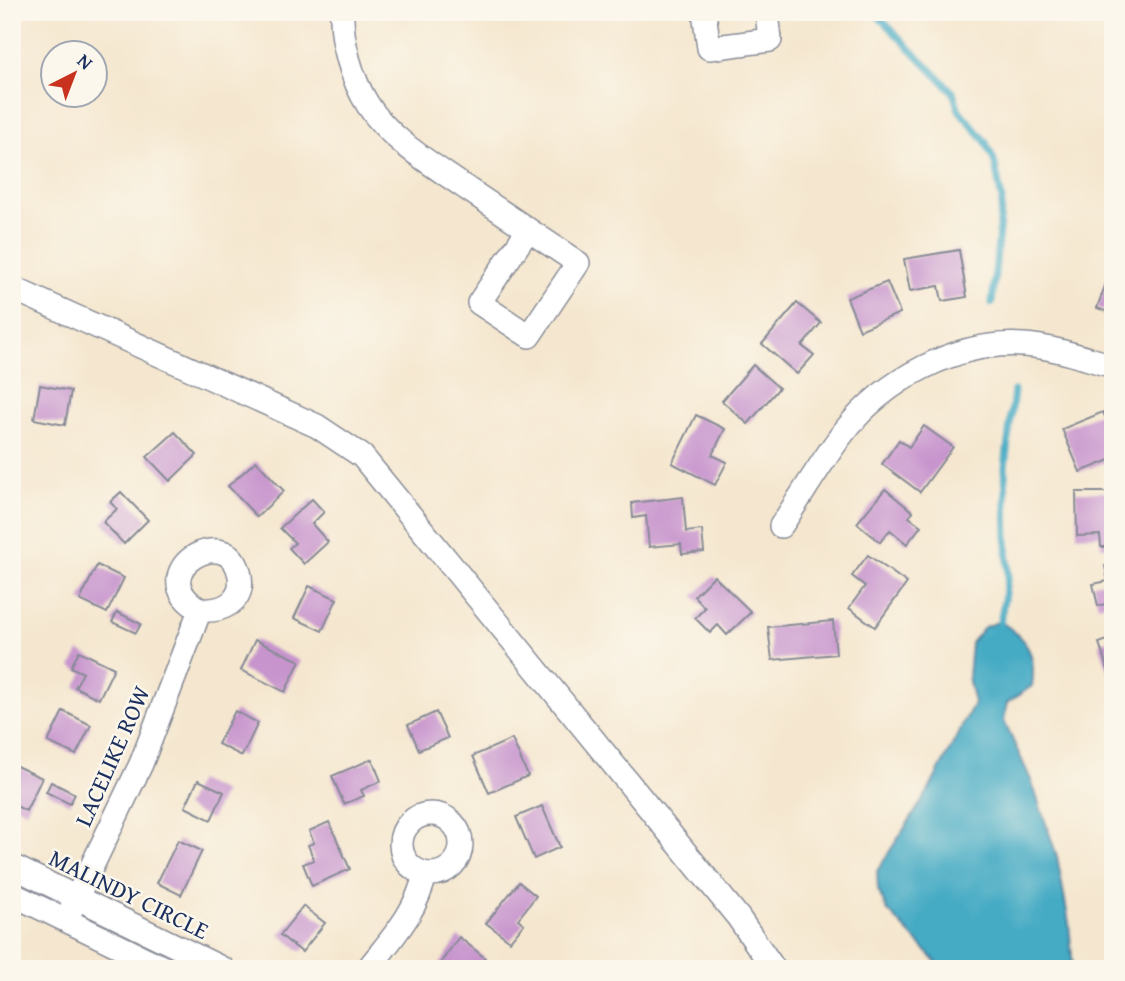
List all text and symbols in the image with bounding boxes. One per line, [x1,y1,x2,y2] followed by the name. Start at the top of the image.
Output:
[38,38,108,108] north arrow
[71,47,100,76] text: N
[65,680,159,832] street label: LACELIKE ROW
[43,840,215,948] street label: MALINDY CIRCLE

